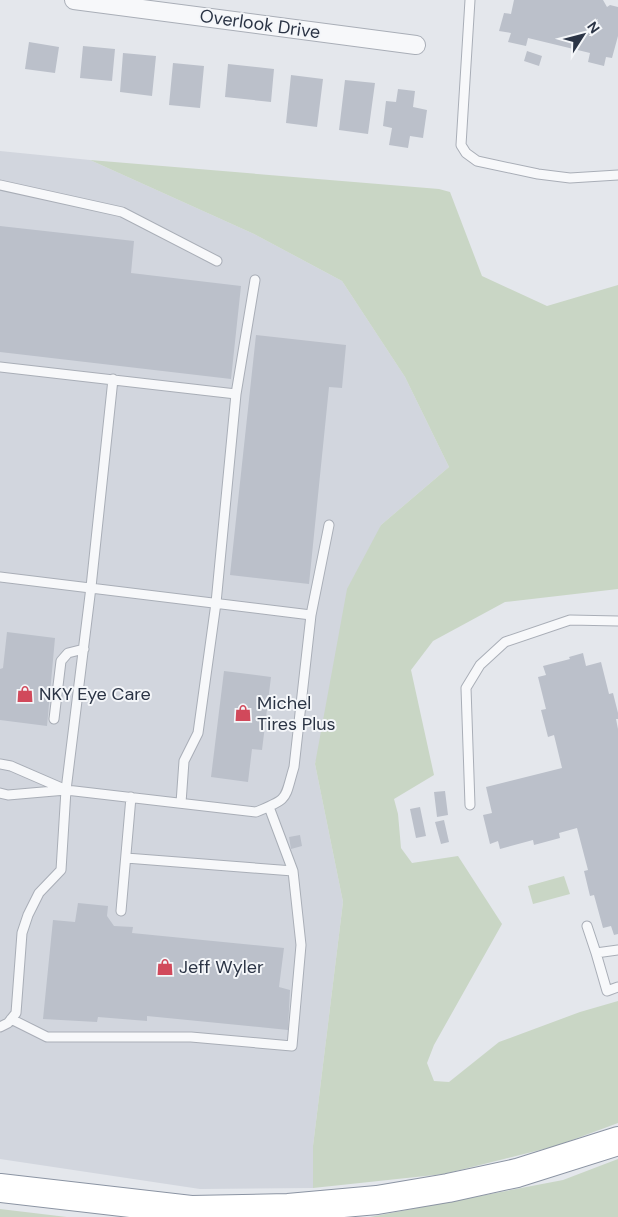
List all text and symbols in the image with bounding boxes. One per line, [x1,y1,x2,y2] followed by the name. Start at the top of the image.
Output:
[198,4,322,44] street label: Overlook Drive
[558,10,608,60] north arrow
[583,18,604,37] text: N
[39,682,151,706] place label: NKY Eye Care
[15,684,35,704] shop icon: NKY Eye Care
[257,691,336,736] place label: Michel Tires Plus
[233,703,253,723] shop icon: Michel Tires Plus
[179,955,264,979] place label: Jeff Wyler
[155,957,175,977] shop icon: Jeff Wyler

